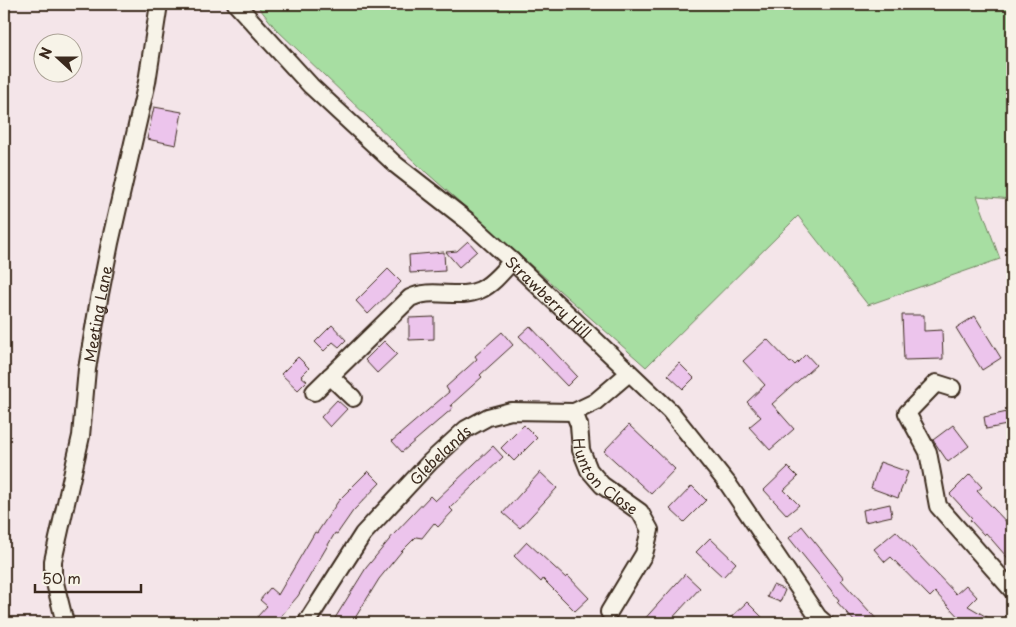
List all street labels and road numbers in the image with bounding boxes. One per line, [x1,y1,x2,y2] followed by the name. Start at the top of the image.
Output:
[501,250,597,343] street label: Strawberry Hill
[77,263,117,364] street label: Meeting Lane
[403,419,475,490] street label: Glebelands
[569,437,644,519] street label: Hunton Close

